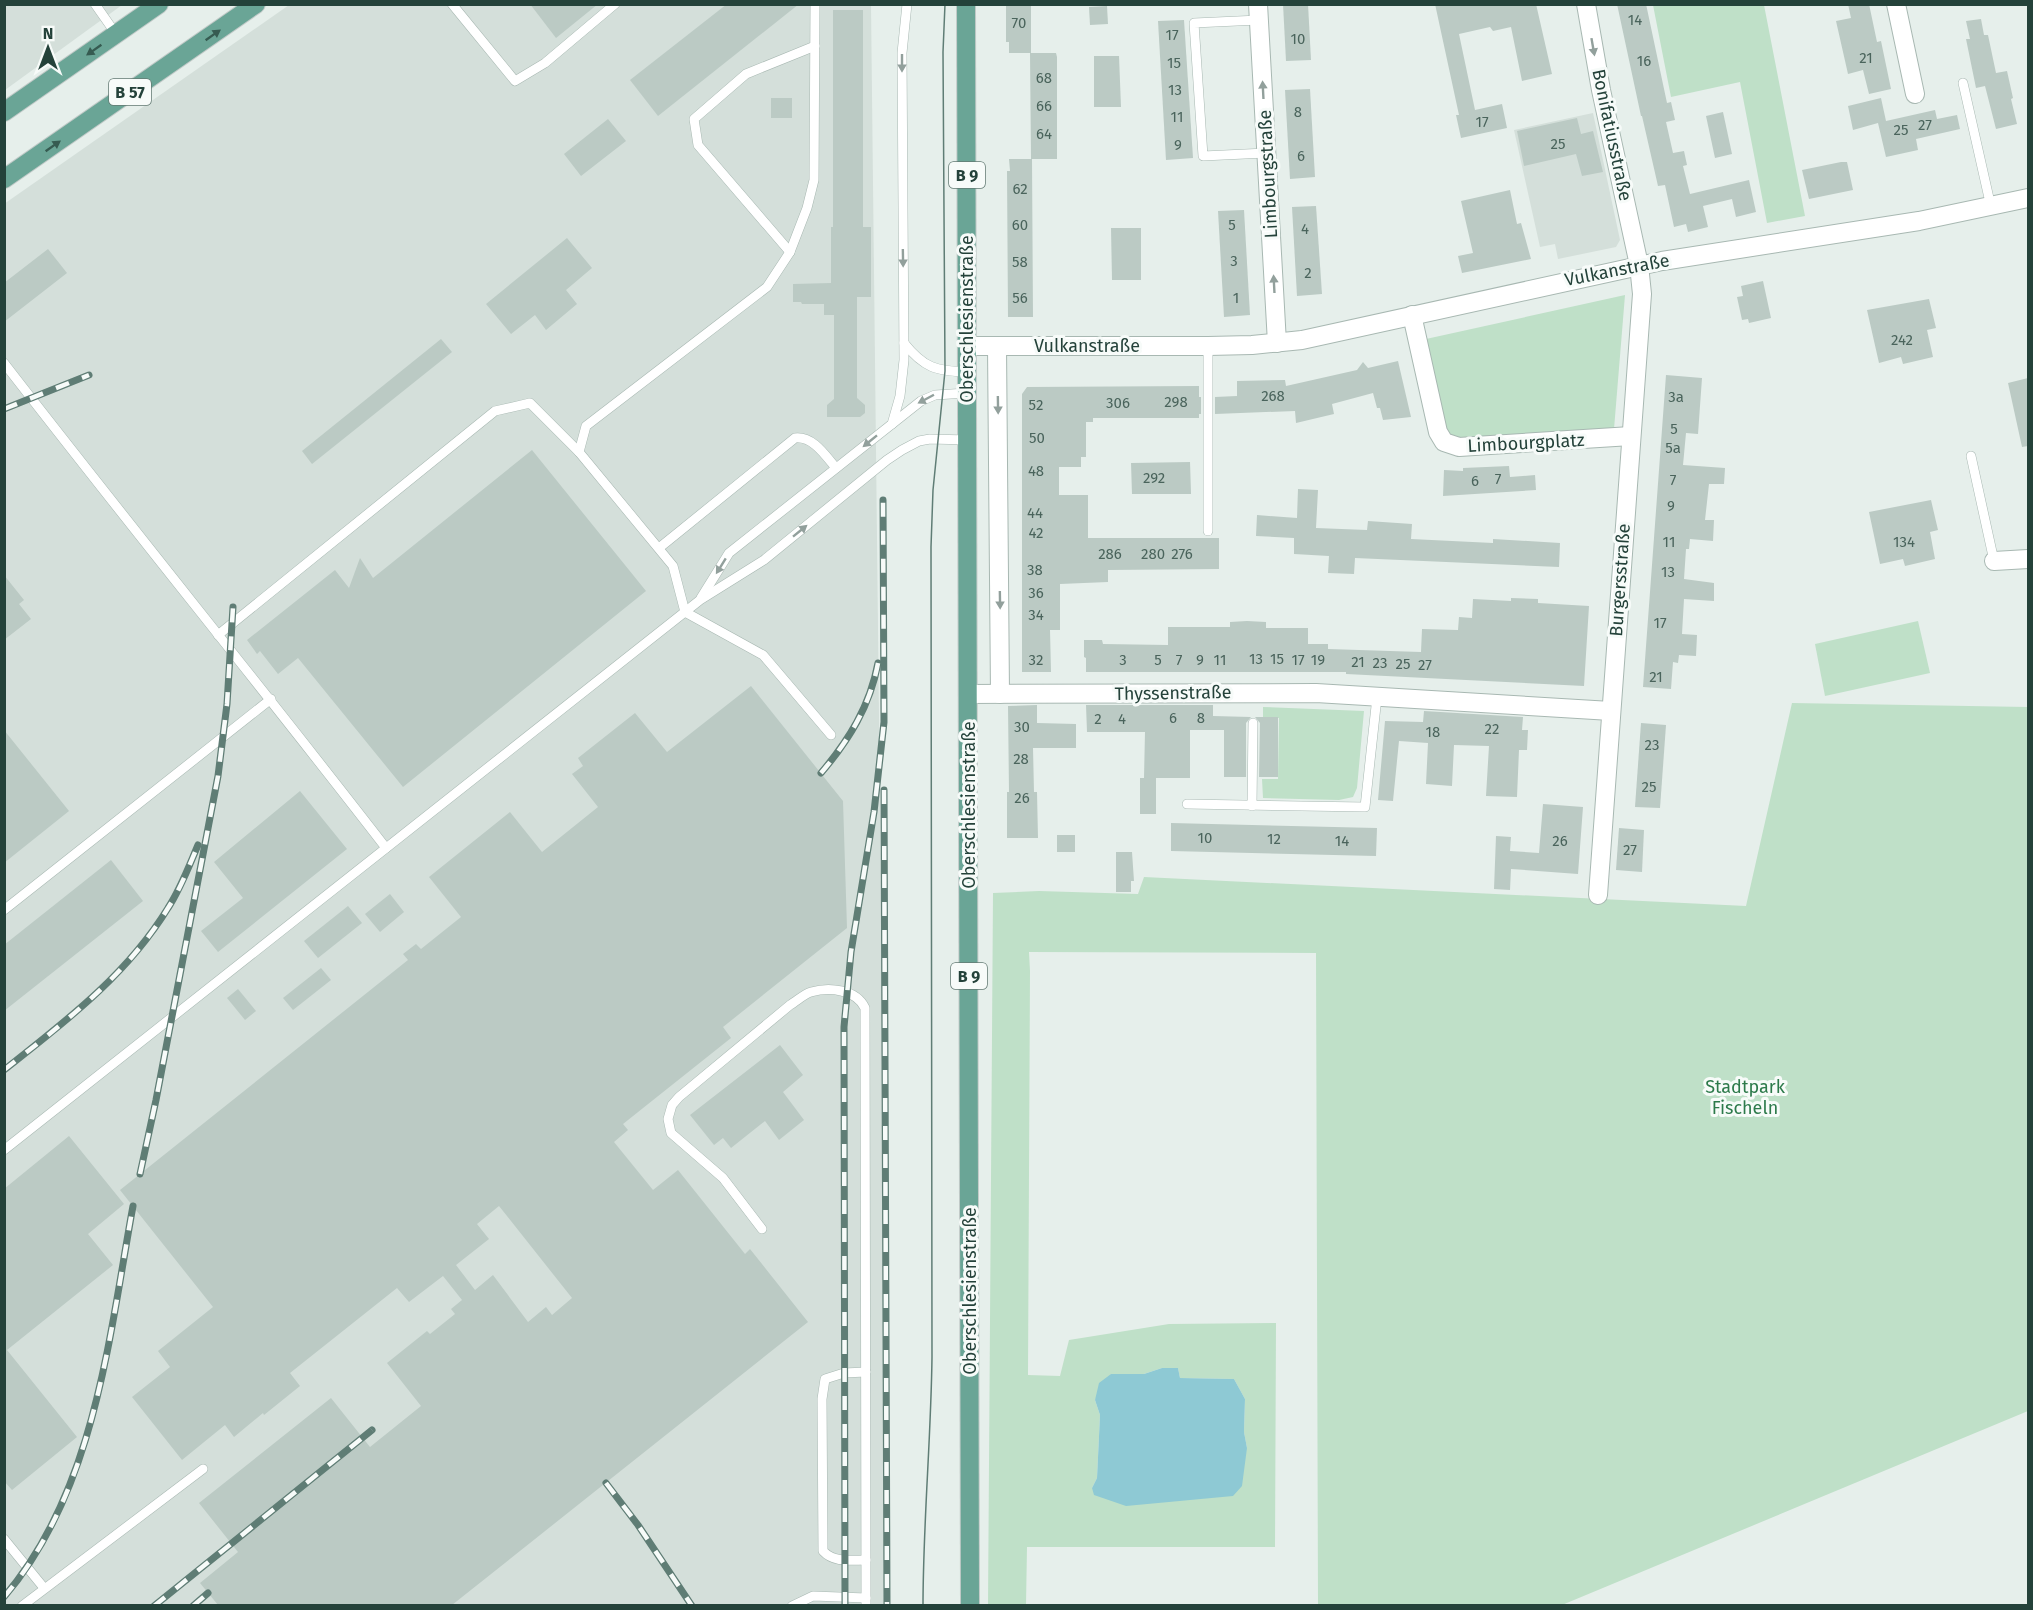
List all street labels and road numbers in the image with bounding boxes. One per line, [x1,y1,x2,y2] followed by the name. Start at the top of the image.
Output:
[1587,67,1637,203] street label: Bonifatiusstraße
[109,79,151,105] road number: B 57
[1254,109,1282,239] street label: Limbourgstraße
[949,162,985,188] road number: B 9
[956,235,978,403] street label: Oberschlesienstraße
[1563,249,1671,291] street label: Vulkanstraße
[1034,335,1140,357] street label: Vulkanstraße
[1467,429,1585,457] street label: Limbourgplatz
[1605,523,1635,637] street label: Burgersstraße
[1114,681,1232,705] street label: Thyssenstraße
[958,721,980,889] street label: Oberschlesienstraße
[951,963,987,989] road number: B 9
[959,1207,981,1375] street label: Oberschlesienstraße

